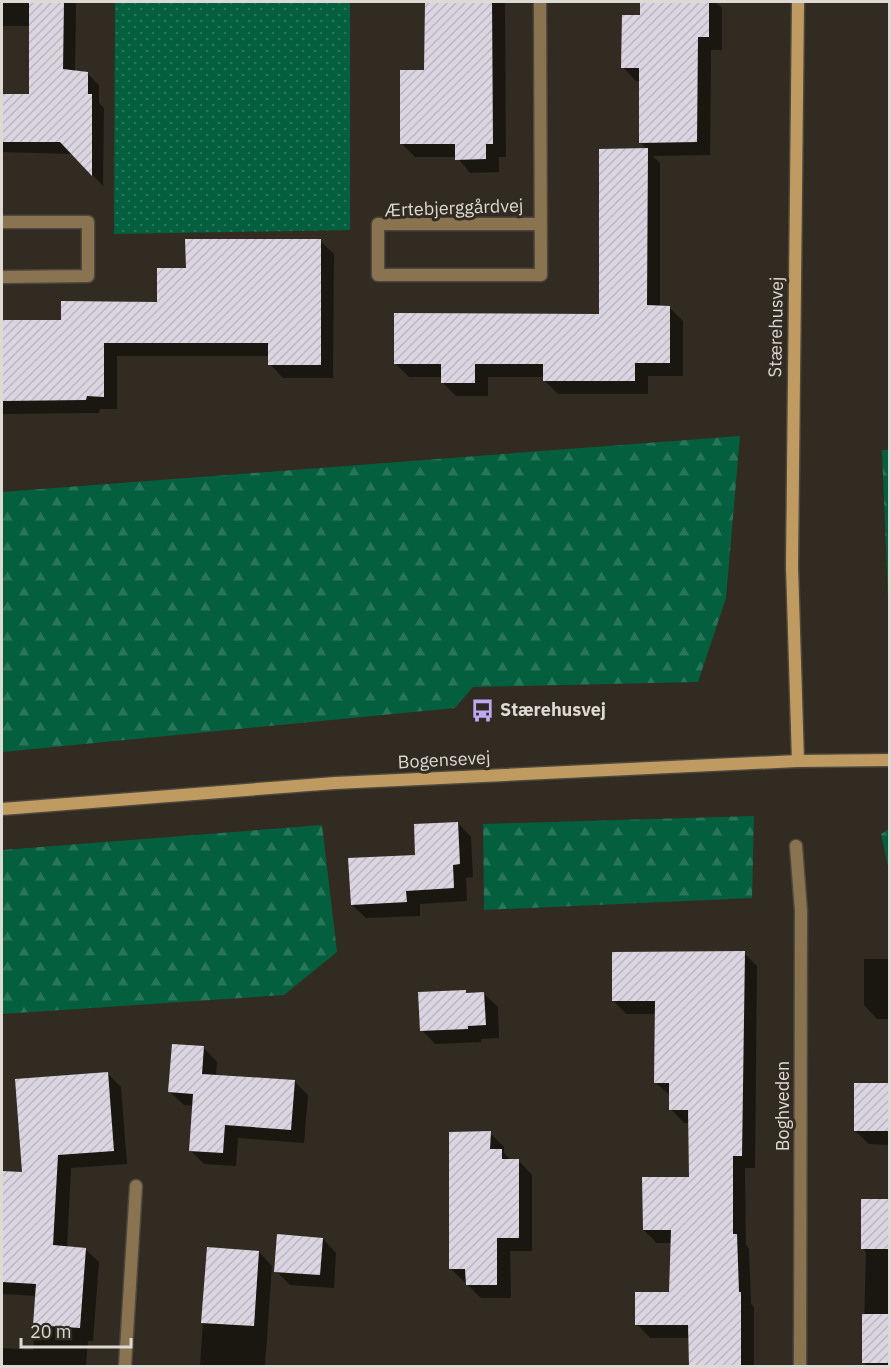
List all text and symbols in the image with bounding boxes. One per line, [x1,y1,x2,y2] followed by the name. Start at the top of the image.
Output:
[384,194,524,221] street label: Ærtebjerggårdvej
[763,276,788,378] street label: Stærehusvej
[469,697,495,723] bus stop icon: Stærehusvej
[500,698,606,721] place label: Stærehusvej
[397,746,491,773] street label: Bogensevej
[771,1061,794,1151] street label: Boghveden
[21,1311,130,1349] scale bar
[30,1320,72,1343] text: 20 m

